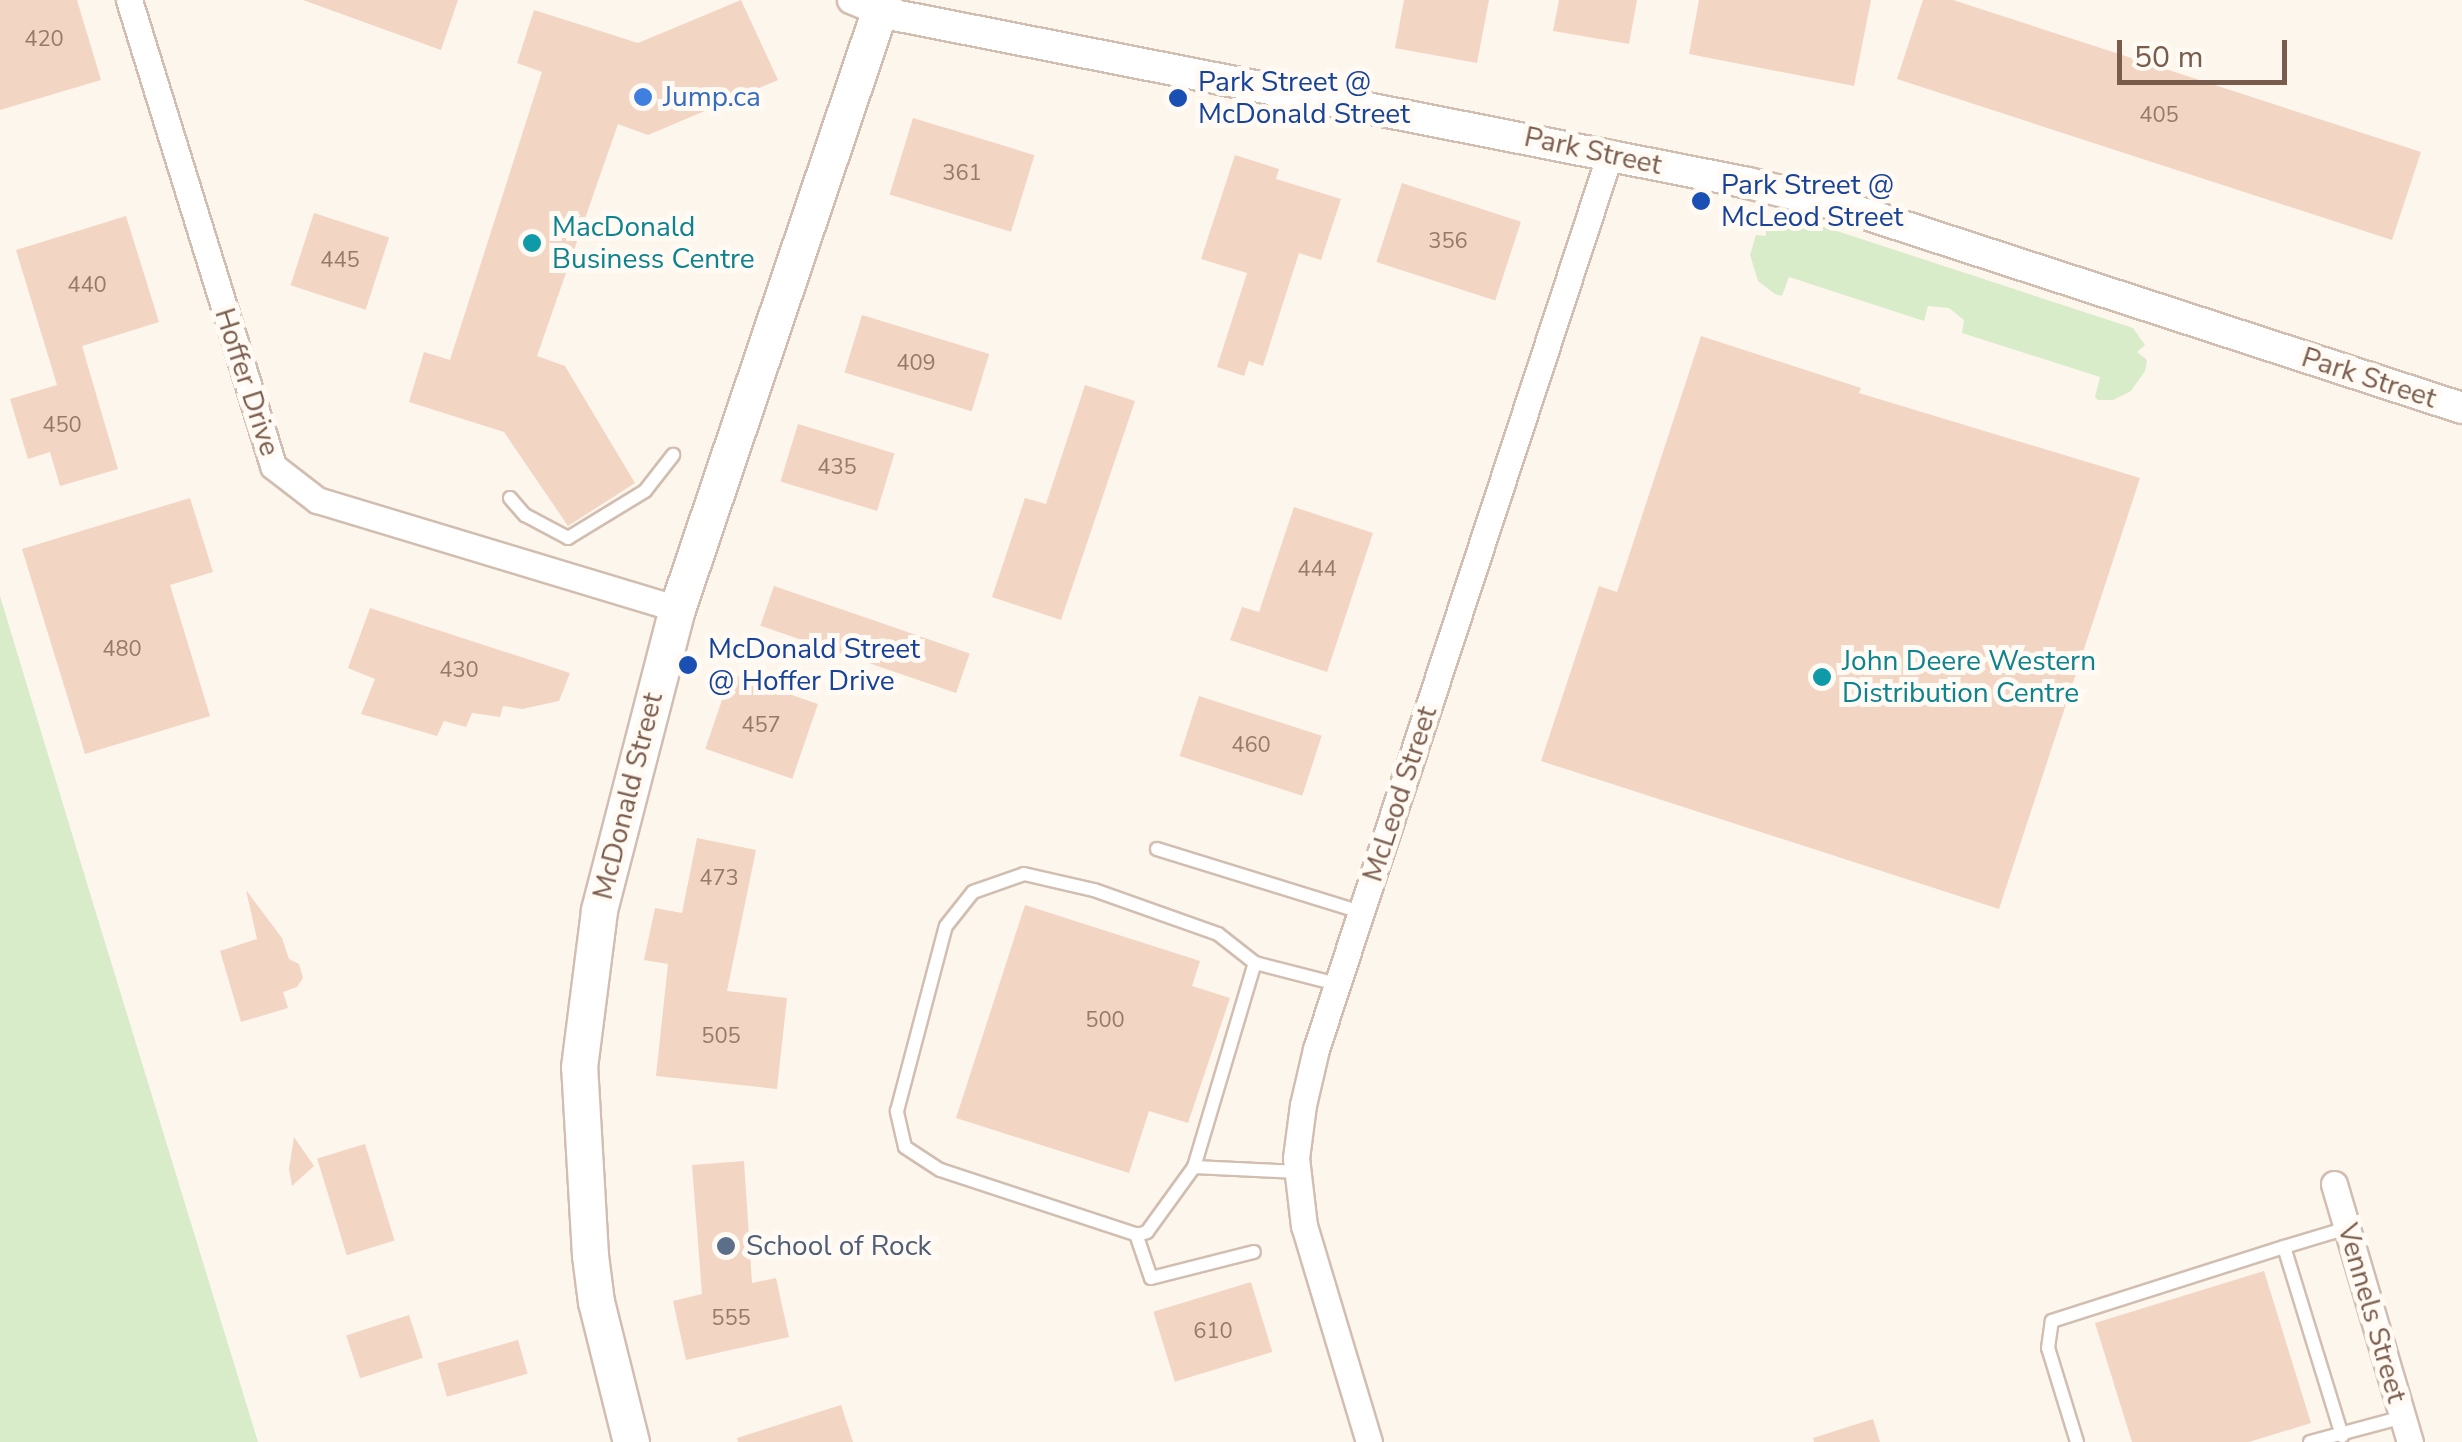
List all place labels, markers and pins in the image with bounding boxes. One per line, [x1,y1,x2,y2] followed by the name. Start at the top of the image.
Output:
[1198,65,1410,131] place label: Park Street @ McDonald Street
[663,80,761,114] place label: Jump.ca
[632,86,654,108] marker: Jump.ca
[1167,87,1189,109] marker: Park Street @ McDonald Street
[1721,168,1903,234] place label: Park Street @ McLeod Street
[1690,190,1712,212] marker: Park Street @ McLeod Street
[552,210,755,276] place label: MacDonald Business Centre
[521,232,543,254] marker: MacDonald Business Centre
[708,632,920,698] place label: McDonald Street @ Hoffer Drive
[1842,644,2096,710] place label: John Deere Western Distribution Centre
[677,654,699,676] marker: McDonald Street @ Hoffer Drive
[1811,666,1833,688] marker: John Deere Western Distribution Centre
[746,1229,932,1263] place label: School of Rock
[715,1235,737,1257] marker: School of Rock

